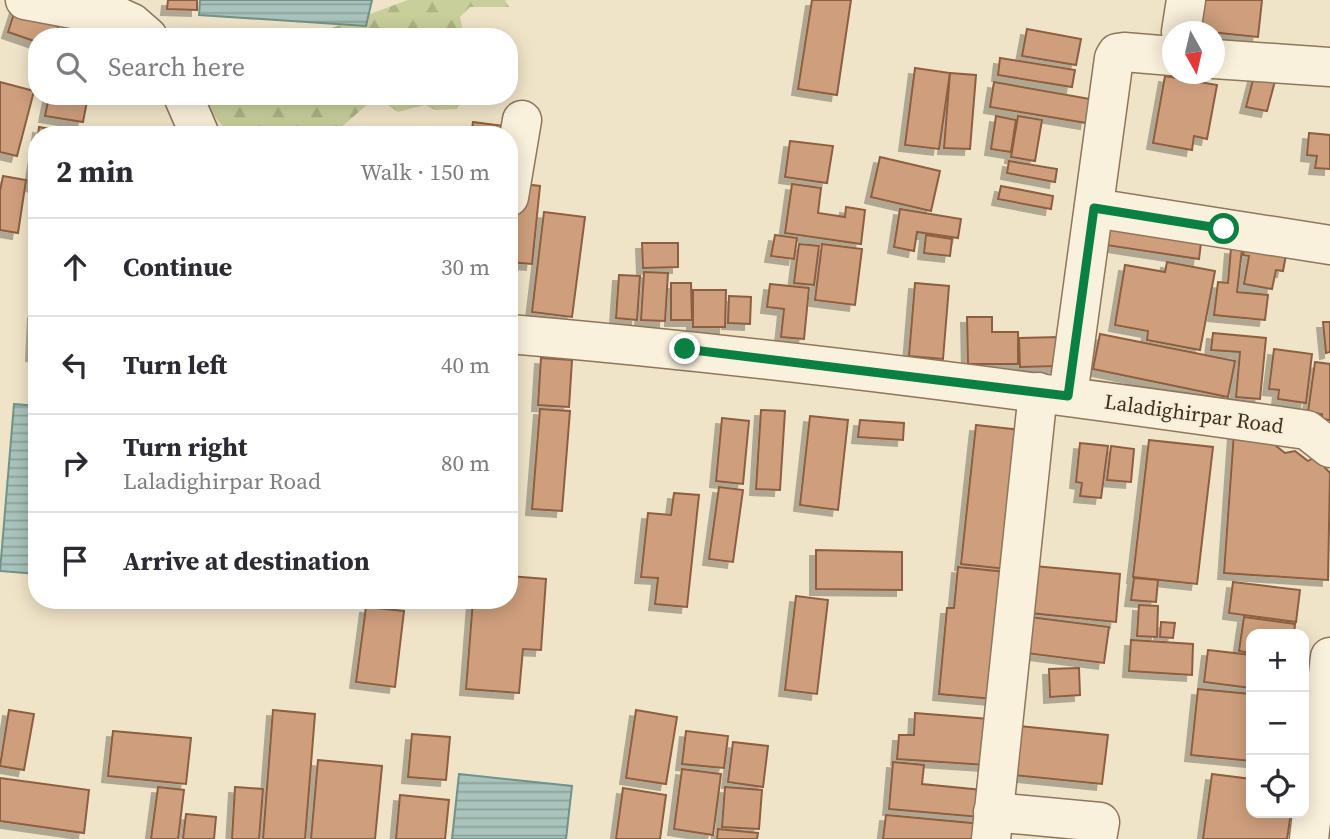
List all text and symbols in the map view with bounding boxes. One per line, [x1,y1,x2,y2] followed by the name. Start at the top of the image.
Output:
[1162,21,1225,84] north arrow
[28,28,518,105] search box
[52,48,90,86] icon: search
[108,49,245,85] text: Search here
[56,151,134,192] text: 2 min
[360,156,490,188] text: Walk · 150 m
[1208,213,1239,244] route start
[56,248,94,286] icon: ahead
[123,249,232,285] text: Continue
[441,251,490,283] text: 30 m
[669,333,700,364] route end
[56,346,94,384] icon: left
[123,347,227,383] text: Turn left
[441,349,490,381] text: 40 m
[1103,387,1286,440] street label: Laladighirpar Road
[123,429,247,465] text: Turn right
[56,444,94,482] icon: right
[441,447,490,479] text: 80 m
[123,465,321,497] text: Laladighirpar Road
[56,542,94,580] icon: arrive
[123,543,370,579] text: Arrive at destination
[1246,629,1309,818] map controls
[1246,629,1309,692] button: +
[1246,692,1309,755] button: −
[1246,755,1309,818] button: locate

